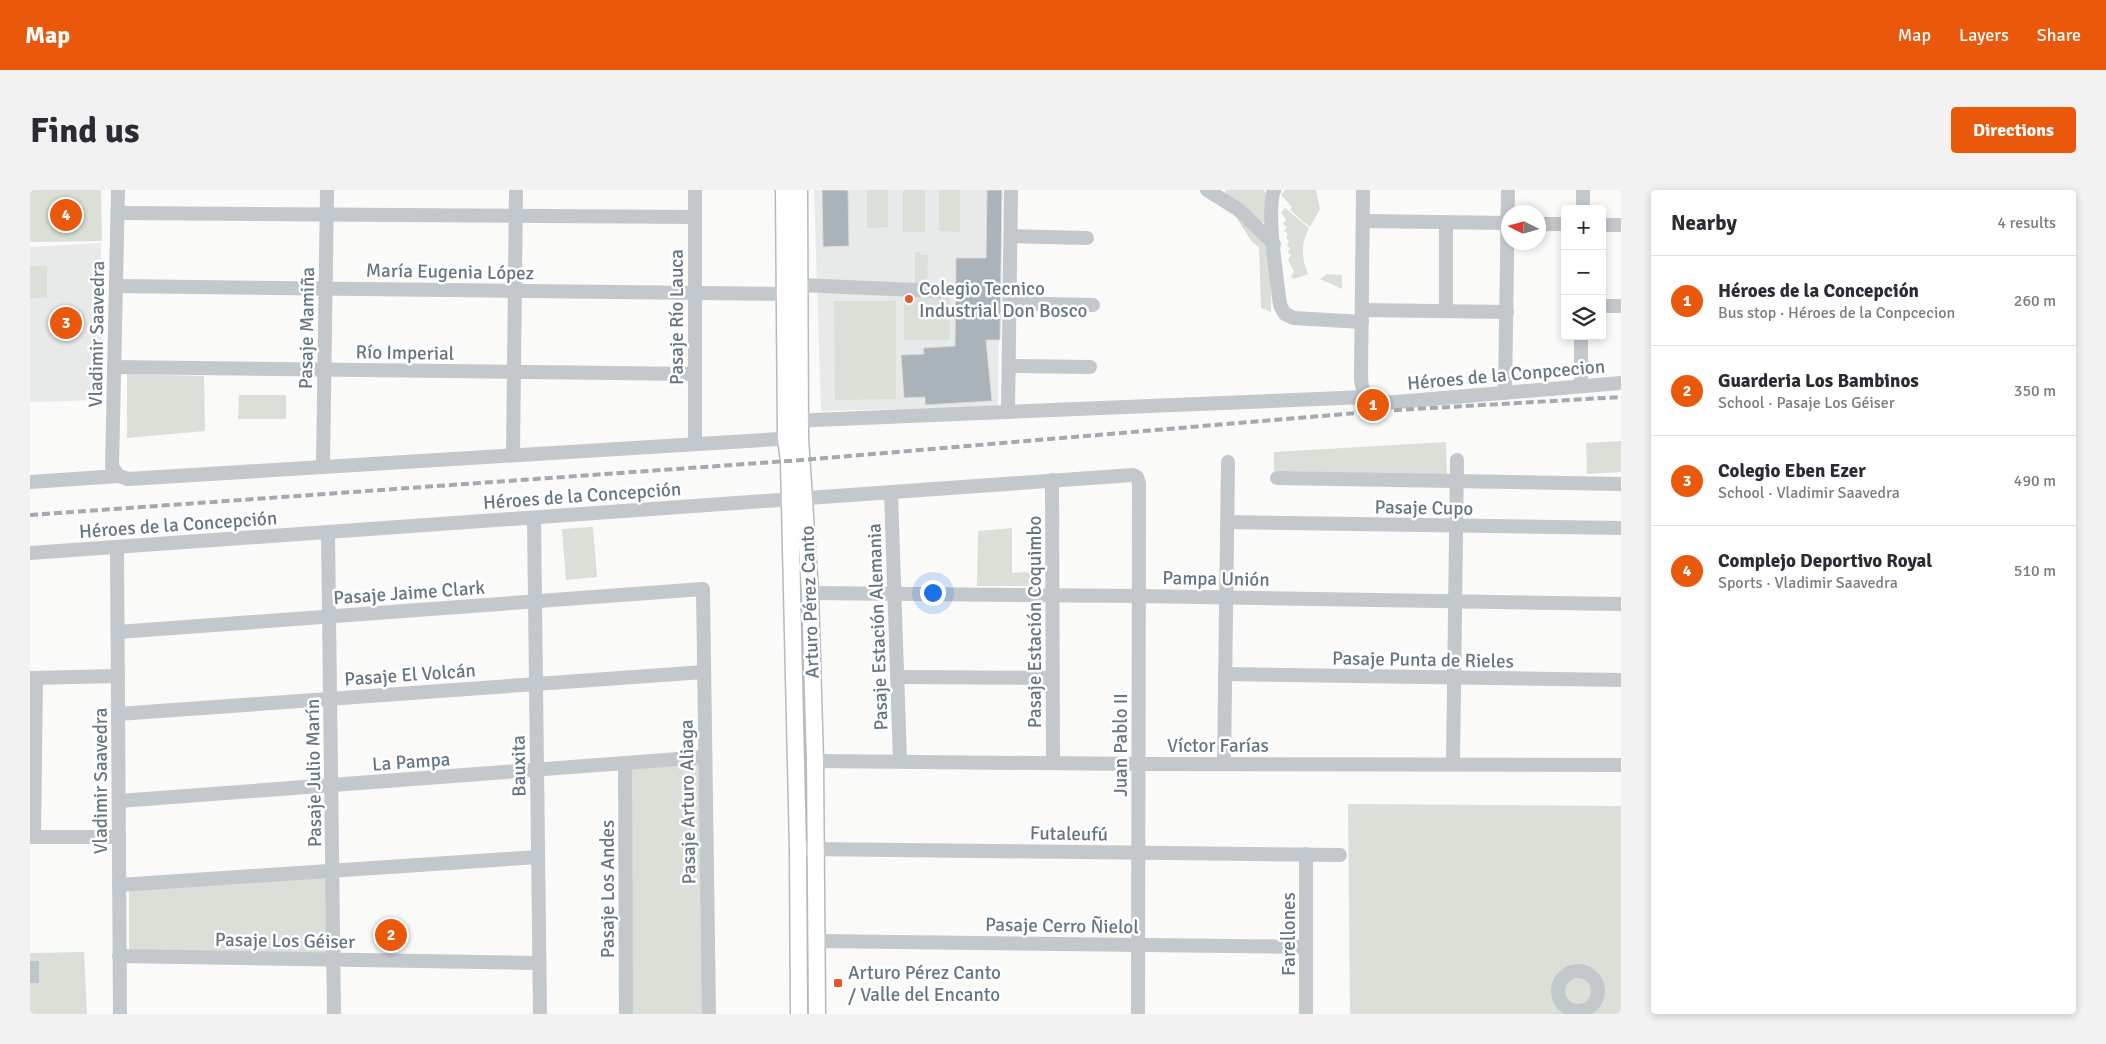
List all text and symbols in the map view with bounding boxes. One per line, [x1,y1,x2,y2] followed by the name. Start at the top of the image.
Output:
[25,20,70,50] text: Map
[1898,24,1931,46] text: Map
[1959,24,2009,46] text: Layers
[2037,24,2081,46] text: Share
[1951,107,2076,153] button: Directions
[30,109,140,152] text: Find us
[50,196,82,234] pin: 4
[1501,205,1546,250] north arrow
[1561,205,1606,340] map controls
[1561,205,1606,250] button: +
[1671,210,1737,236] text: Nearby
[1997,213,2056,233] text: 4 results
[665,249,689,385] street label: Pasaje Río Lauca
[1561,250,1606,295] button: −
[366,259,534,285] street label: María Eugenia López
[84,260,110,408] street label: Vladimir Saavedra
[294,267,320,389] street label: Pasaje Mamiña
[919,277,1087,323] place label: Colegio Tecnico Industrial Don Bosco
[1718,279,1919,303] text: Héroes de la Concepción
[1683,291,1691,311] text: 1
[2014,291,2056,311] text: 260 m
[903,293,915,305] marker: Colegio Tecnico Industrial Don Bosco
[1561,295,1606,340] button: layers
[1718,303,1955,323] text: Bus stop · Héroes de la Conpcecion
[50,304,82,342] pin: 3
[355,340,454,366] street label: Río Imperial
[1406,354,1606,396] street label: Héroes de la Conpcecion
[1718,369,1919,393] text: Guarderia Los Bambinos
[1683,381,1691,401] text: 2
[2014,381,2056,401] text: 350 m
[1357,386,1389,424] pin: 1
[1718,393,1895,413] text: School · Pasaje Los Géiser
[1718,459,1866,483] text: Colegio Eben Ezer
[1683,471,1691,491] text: 3
[2014,471,2056,491] text: 490 m
[482,477,682,515] street label: Héroes de la Concepción
[1718,483,1900,503] text: School · Vladimir Saavedra
[1374,495,1474,521] street label: Pasaje Cupo
[78,506,278,544] street label: Héroes de la Concepción
[1023,516,1047,728] street label: Pasaje Estación Coquimbo
[862,523,894,731] street label: Pasaje Estación Alemania
[795,525,825,679] street label: Arturo Pérez Canto
[1718,549,1932,573] text: Complejo Deportivo Royal
[1683,561,1691,581] text: 4
[2014,561,2056,581] text: 510 m
[1162,566,1270,592] street label: Pampa Unión
[1718,573,1898,593] text: Sports · Vladimir Saavedra
[332,576,486,610] street label: Pasaje Jaime Clark
[920,580,946,606] your location
[1332,646,1514,674] street label: Pasaje Punta de Rieles
[344,658,477,692] street label: Pasaje El Volcán
[1109,693,1133,797] street label: Juan Pablo II
[301,699,327,847] street label: Pasaje Julio Marín
[89,708,113,854] street label: Vladimir Saavedra
[675,719,701,885] street label: Pasaje Arturo Aliaga
[1167,734,1269,758] street label: Víctor Farías
[506,735,532,797] street label: Bauxita
[371,747,451,777] street label: La Pampa
[596,820,620,958] street label: Pasaje Los Andes
[1030,821,1108,847] street label: Futaleufú
[1277,892,1301,976] street label: Farellones
[985,913,1139,939] street label: Pasaje Cerro Ñielol
[375,916,407,954] pin: 2
[215,928,355,954] street label: Pasaje Los Géiser
[848,961,1001,1007] place label: Arturo Pérez Canto / Valle del Encanto
[832,977,844,989] marker: Arturo Pérez Canto / Valle del Encanto

